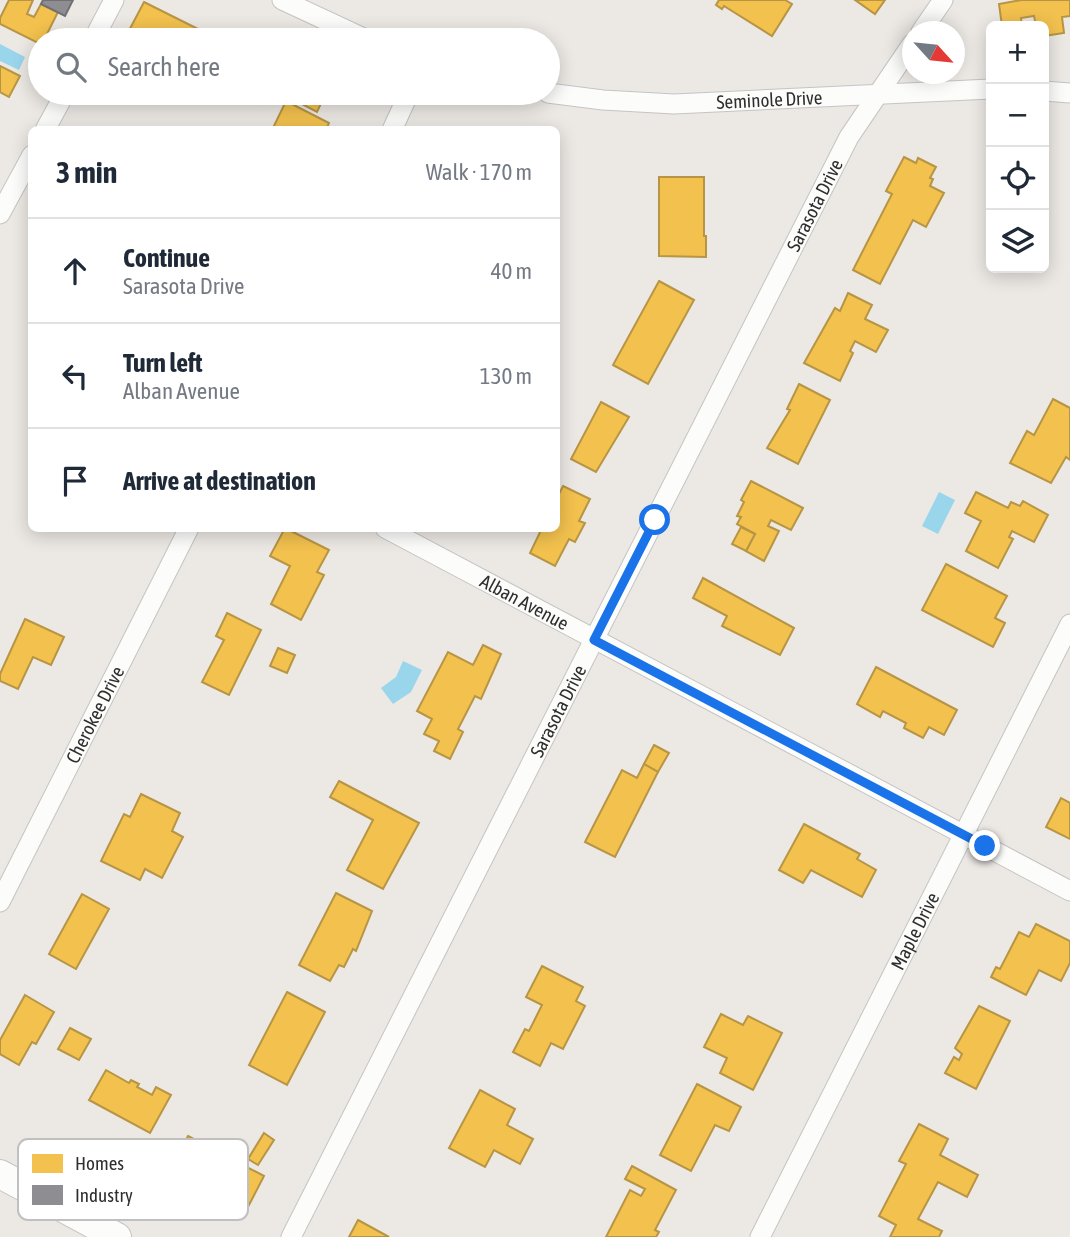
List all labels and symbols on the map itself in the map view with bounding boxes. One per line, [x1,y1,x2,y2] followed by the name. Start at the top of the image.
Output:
[902,21,965,84] north arrow
[716,86,823,113] street label: Seminole Drive
[782,155,847,255] street label: Sarasota Drive
[639,504,670,535] route start
[477,570,572,634] street label: Alban Avenue
[525,661,590,761] street label: Sarasota Drive
[61,662,128,767] street label: Cherokee Drive
[969,830,1000,861] route end
[886,889,943,973] street label: Maple Drive
[18,1139,248,1220] legend
[75,1152,124,1174] text: Homes
[75,1184,133,1206] text: Industry

